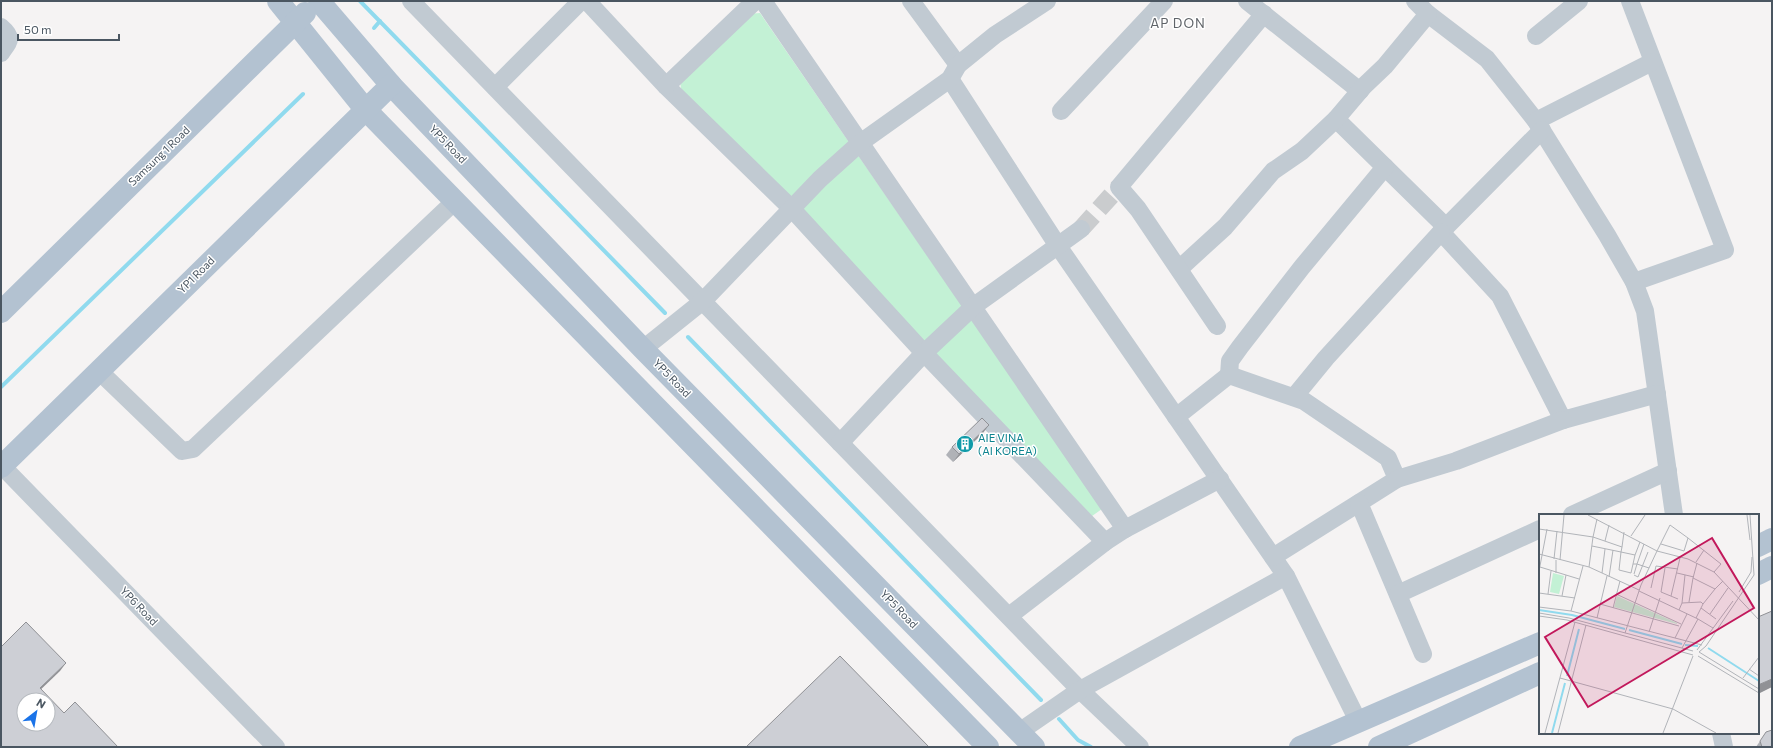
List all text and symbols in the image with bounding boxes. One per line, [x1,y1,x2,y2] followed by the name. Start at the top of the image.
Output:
[1150,15,1206,31] district label: AP DON
[18,16,119,42] scale bar
[24,22,52,36] text: 50 m
[427,122,470,166] street label: YP5 Road
[125,123,192,188] street label: Samsung 1 Road
[175,254,217,296] street label: YP1 Road
[651,356,694,400] street label: YP5 Road
[978,431,1037,457] place label: AIE VINA (AI KOREA)
[955,434,975,454] building icon: AIE VINA (AI KOREA)
[1539,514,1759,734] inset map
[118,584,161,628] street label: YP6 Road
[878,587,921,631] street label: YP5 Road
[16,692,56,732] north arrow
[35,695,48,711] text: N

